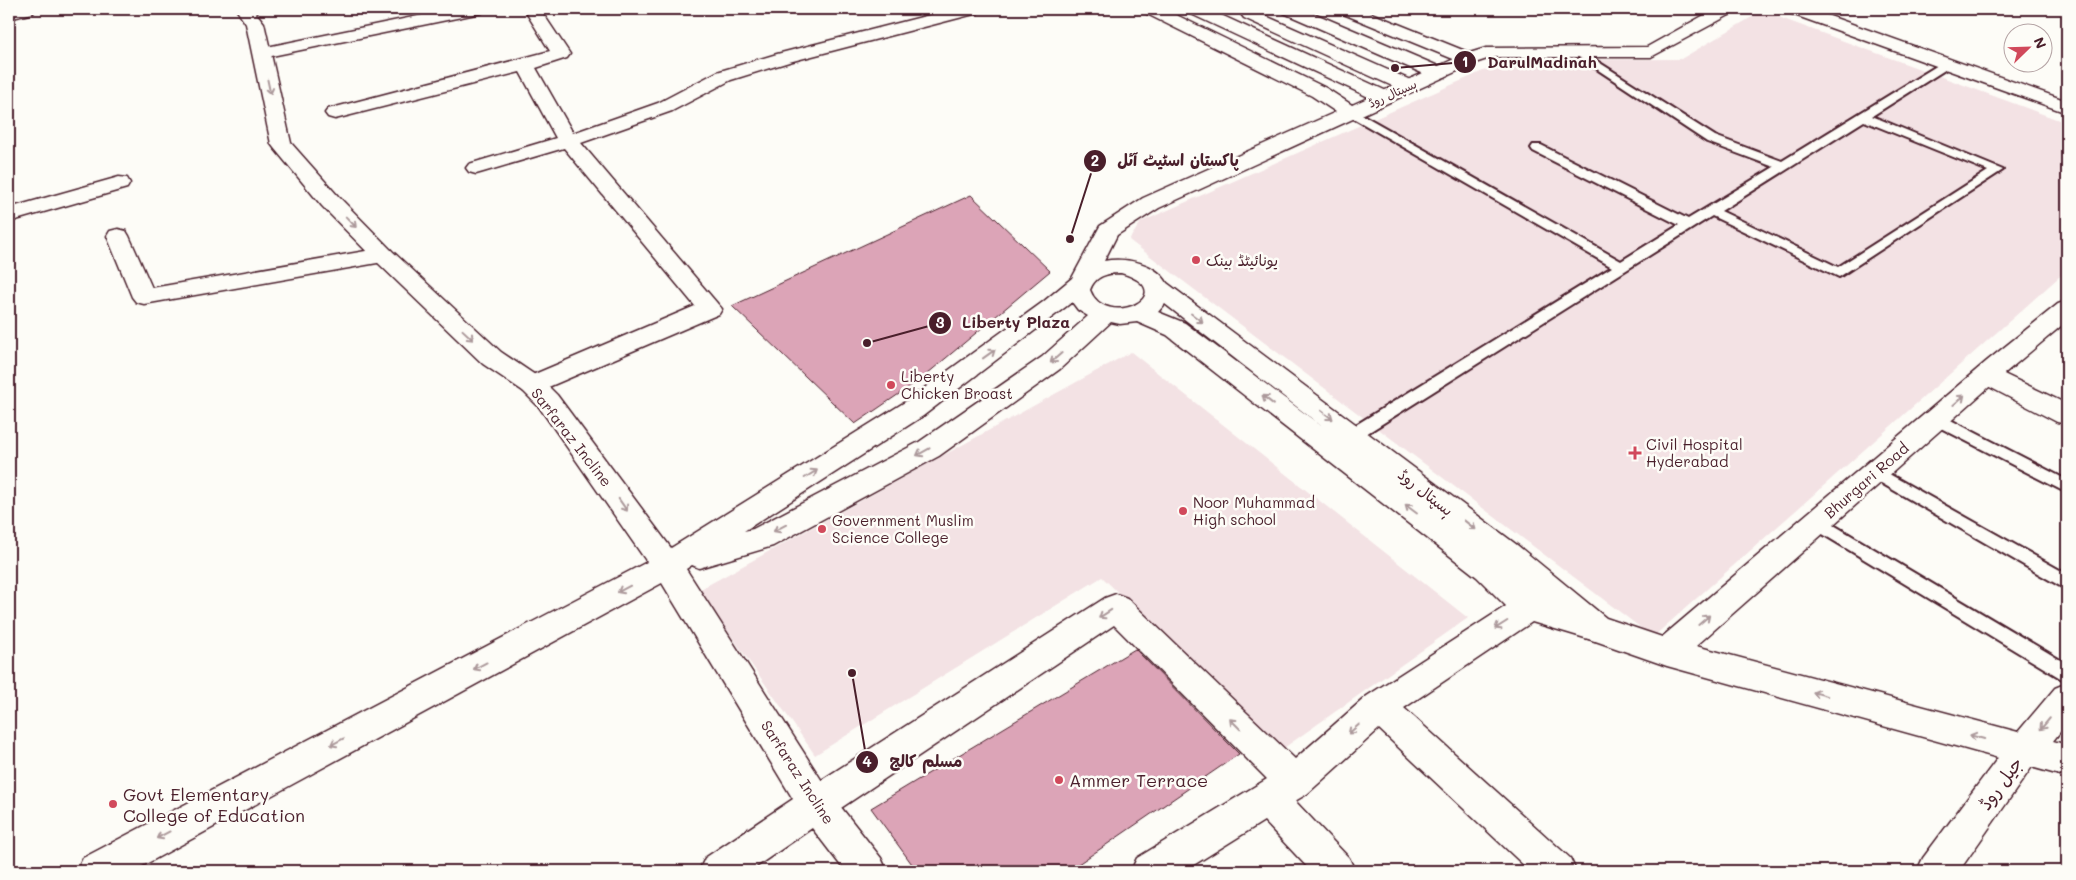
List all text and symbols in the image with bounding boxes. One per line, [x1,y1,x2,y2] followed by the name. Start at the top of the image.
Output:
[2004,22,2054,72] north arrow
[2030,34,2051,51] text: N
[1452,46,1607,77] callout: DarulMadinah
[1462,51,1468,71] text: 1
[1487,51,1597,72] text: DarulMadinah
[1365,75,1420,113] street label: ہسپتال روڈ
[265,79,275,95] one-way arrow
[1083,145,1249,176] callout: پاکستان اسٹیٹ آئل
[1117,149,1239,171] text: پاکستان اسٹیٹ آئل
[1091,150,1099,170] text: 2
[345,216,357,228] one-way arrow
[1206,250,1278,270] place label: یونائیٹڈ بینک
[1190,254,1202,266] marker: یونائیٹڈ بینک
[927,307,1080,338] callout: Liberty Plaza
[962,311,1070,332] text: Liberty Plaza
[935,312,945,332] text: 3
[1190,313,1204,323] one-way arrow
[462,329,474,341] one-way arrow
[982,348,995,359] one-way arrow
[1050,352,1063,364] one-way arrow
[901,366,1013,403] place label: Liberty Chicken Broast
[885,379,897,391] marker: Liberty Chicken Broast
[527,383,617,491] street label: Sarfaraz Incline
[1262,394,1275,405] one-way arrow
[1952,394,1965,405] one-way arrow
[1320,410,1333,421] one-way arrow
[1646,434,1743,471] place label: Civil Hospital Hyderabad
[1819,438,1913,522] street label: Bhurgari Road
[1628,446,1642,460] marker: Civil Hospital Hyderabad
[917,447,931,457] one-way arrow
[1393,464,1458,521] street label: ہسپتال روڈ
[804,469,818,479] one-way arrow
[1193,492,1315,529] place label: Noor Muhammad High school
[618,498,628,512] one-way arrow
[1405,504,1418,515] one-way arrow
[1177,505,1189,517] marker: Noor Muhammad High school
[832,510,974,547] place label: Government Muslim Science College
[1463,520,1476,531] one-way arrow
[816,523,828,535] marker: Government Muslim Science College
[773,524,788,533] one-way arrow
[617,585,632,594] one-way arrow
[1099,609,1113,619] one-way arrow
[1697,614,1710,626] one-way arrow
[1494,620,1508,631] one-way arrow
[474,661,488,671] one-way arrow
[1812,689,1828,698] one-way arrow
[757,716,839,828] street label: Sarfaraz Incline
[2040,717,2051,730] one-way arrow
[1229,718,1241,730] one-way arrow
[1348,723,1361,735] one-way arrow
[1969,732,1985,742] one-way arrow
[330,738,345,747] one-way arrow
[854,746,972,777] callout: مسلم کالج
[890,750,962,774] text: مسلم کالج
[862,751,872,771] text: 4
[1973,752,2027,814] street label: جیل روڈ
[1069,768,1208,792] place label: Ammer Terrace
[1053,774,1065,786] marker: Ammer Terrace
[123,782,305,827] place label: Govt Elementary College of Education
[107,798,119,810] marker: Govt Elementary College of Education
[155,830,170,840] one-way arrow

